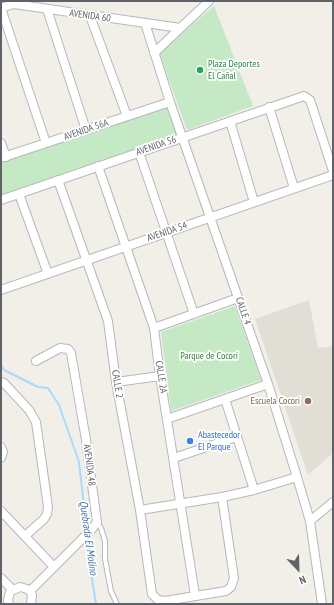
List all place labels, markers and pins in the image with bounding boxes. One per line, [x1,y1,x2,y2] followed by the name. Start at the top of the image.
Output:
[208,58,260,82] place label: Plaza Deportes El Cañal
[195,65,205,75] marker: Plaza Deportes El Cañal
[251,395,300,407] place label: Escuela Cocorí
[303,396,313,406] marker: Escuela Cocorí
[198,429,240,452] place label: Abastecedor El Parque
[185,436,195,446] marker: Abastecedor El Parque

